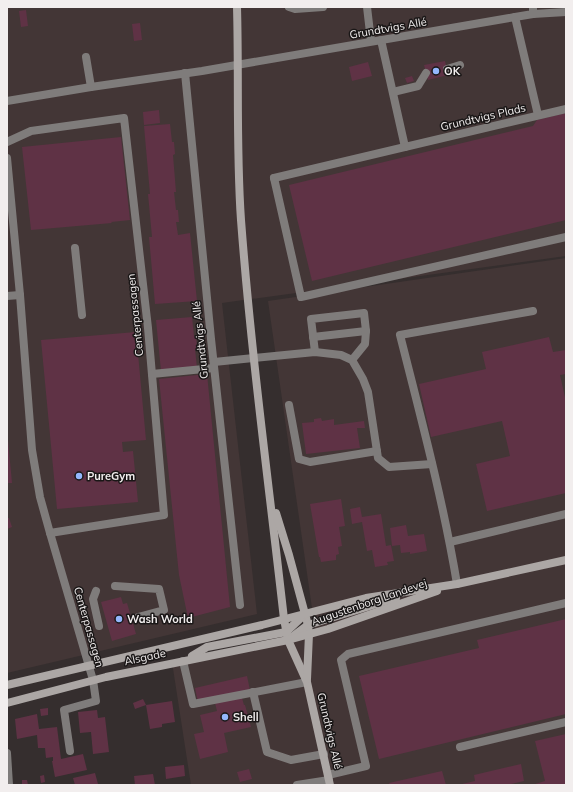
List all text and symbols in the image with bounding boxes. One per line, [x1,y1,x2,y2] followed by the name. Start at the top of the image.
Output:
[348,14,428,42] street label: Grundtvigs Allé
[444,64,461,78] place label: OK
[431,66,441,76] marker: OK
[439,100,527,134] street label: Grundtvigs Plads
[124,273,146,357] street label: Centerpassagen
[189,300,211,380] street label: Grundtvigs Allé
[87,469,135,483] place label: PureGym
[74,471,84,481] marker: PureGym
[309,576,429,628] street label: Augustenborg Landevej
[71,585,107,669] street label: Centerpassagen
[127,612,193,626] place label: Wash World
[114,614,124,624] marker: Wash World
[123,646,167,668] street label: Alsgade
[314,691,346,771] street label: Grundtvigs Allé
[233,710,259,724] place label: Shell
[220,712,230,722] marker: Shell

